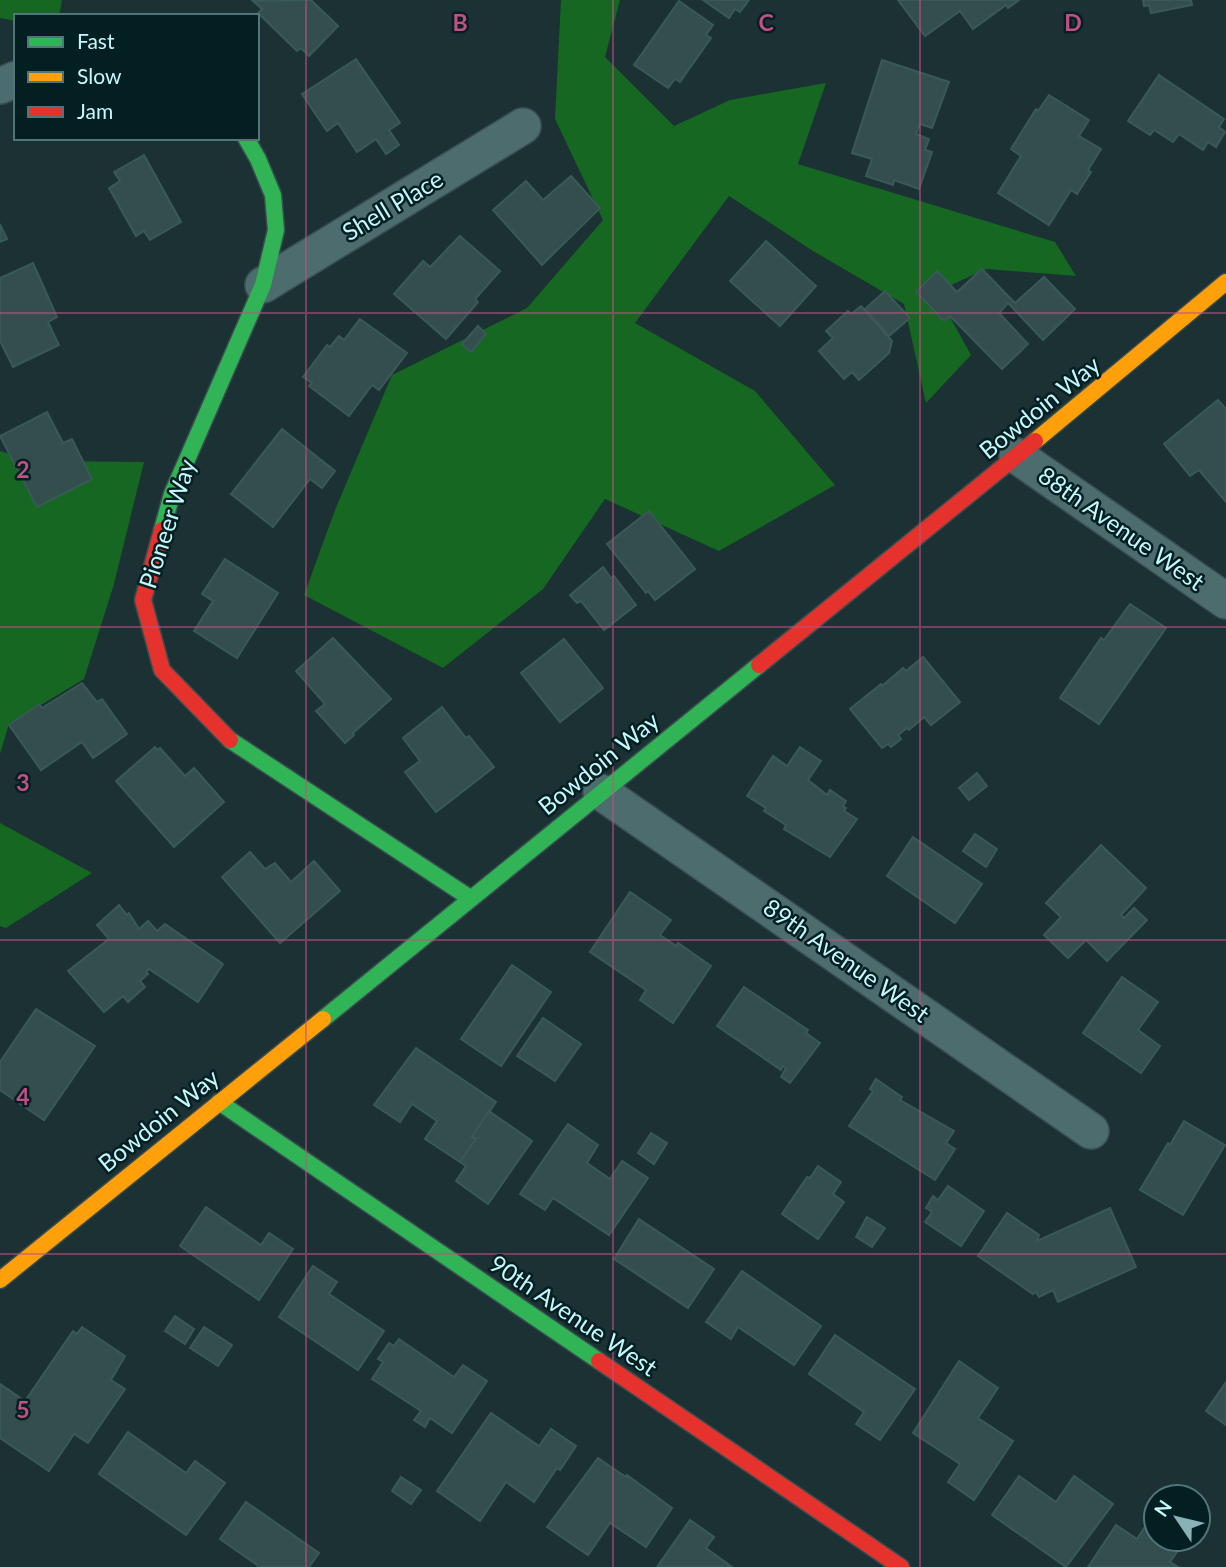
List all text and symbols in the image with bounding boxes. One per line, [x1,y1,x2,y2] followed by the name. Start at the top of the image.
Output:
[452,8,468,36] text: B
[758,8,774,36] text: C
[1064,8,1082,36] text: D
[14,14,259,140] legend
[77,28,115,53] text: Fast
[77,63,122,88] text: Slow
[77,98,113,123] text: Jam
[337,163,448,246] street label: Shell Place
[973,349,1106,464] street label: Bowdoin Way
[16,455,30,483] text: 2
[132,455,201,592] street label: Pioneer Way
[1033,460,1211,596] street label: 88th Avenue West
[532,705,665,820] street label: Bowdoin Way
[16,768,30,796] text: 3
[758,892,936,1028] street label: 89th Avenue West
[92,1062,225,1177] street label: Bowdoin Way
[16,1082,30,1110] text: 4
[485,1248,663,1382] street label: 90th Avenue West
[16,1395,30,1423] text: 5
[1142,1483,1212,1553] north arrow
[1149,1495,1176,1521] text: N

